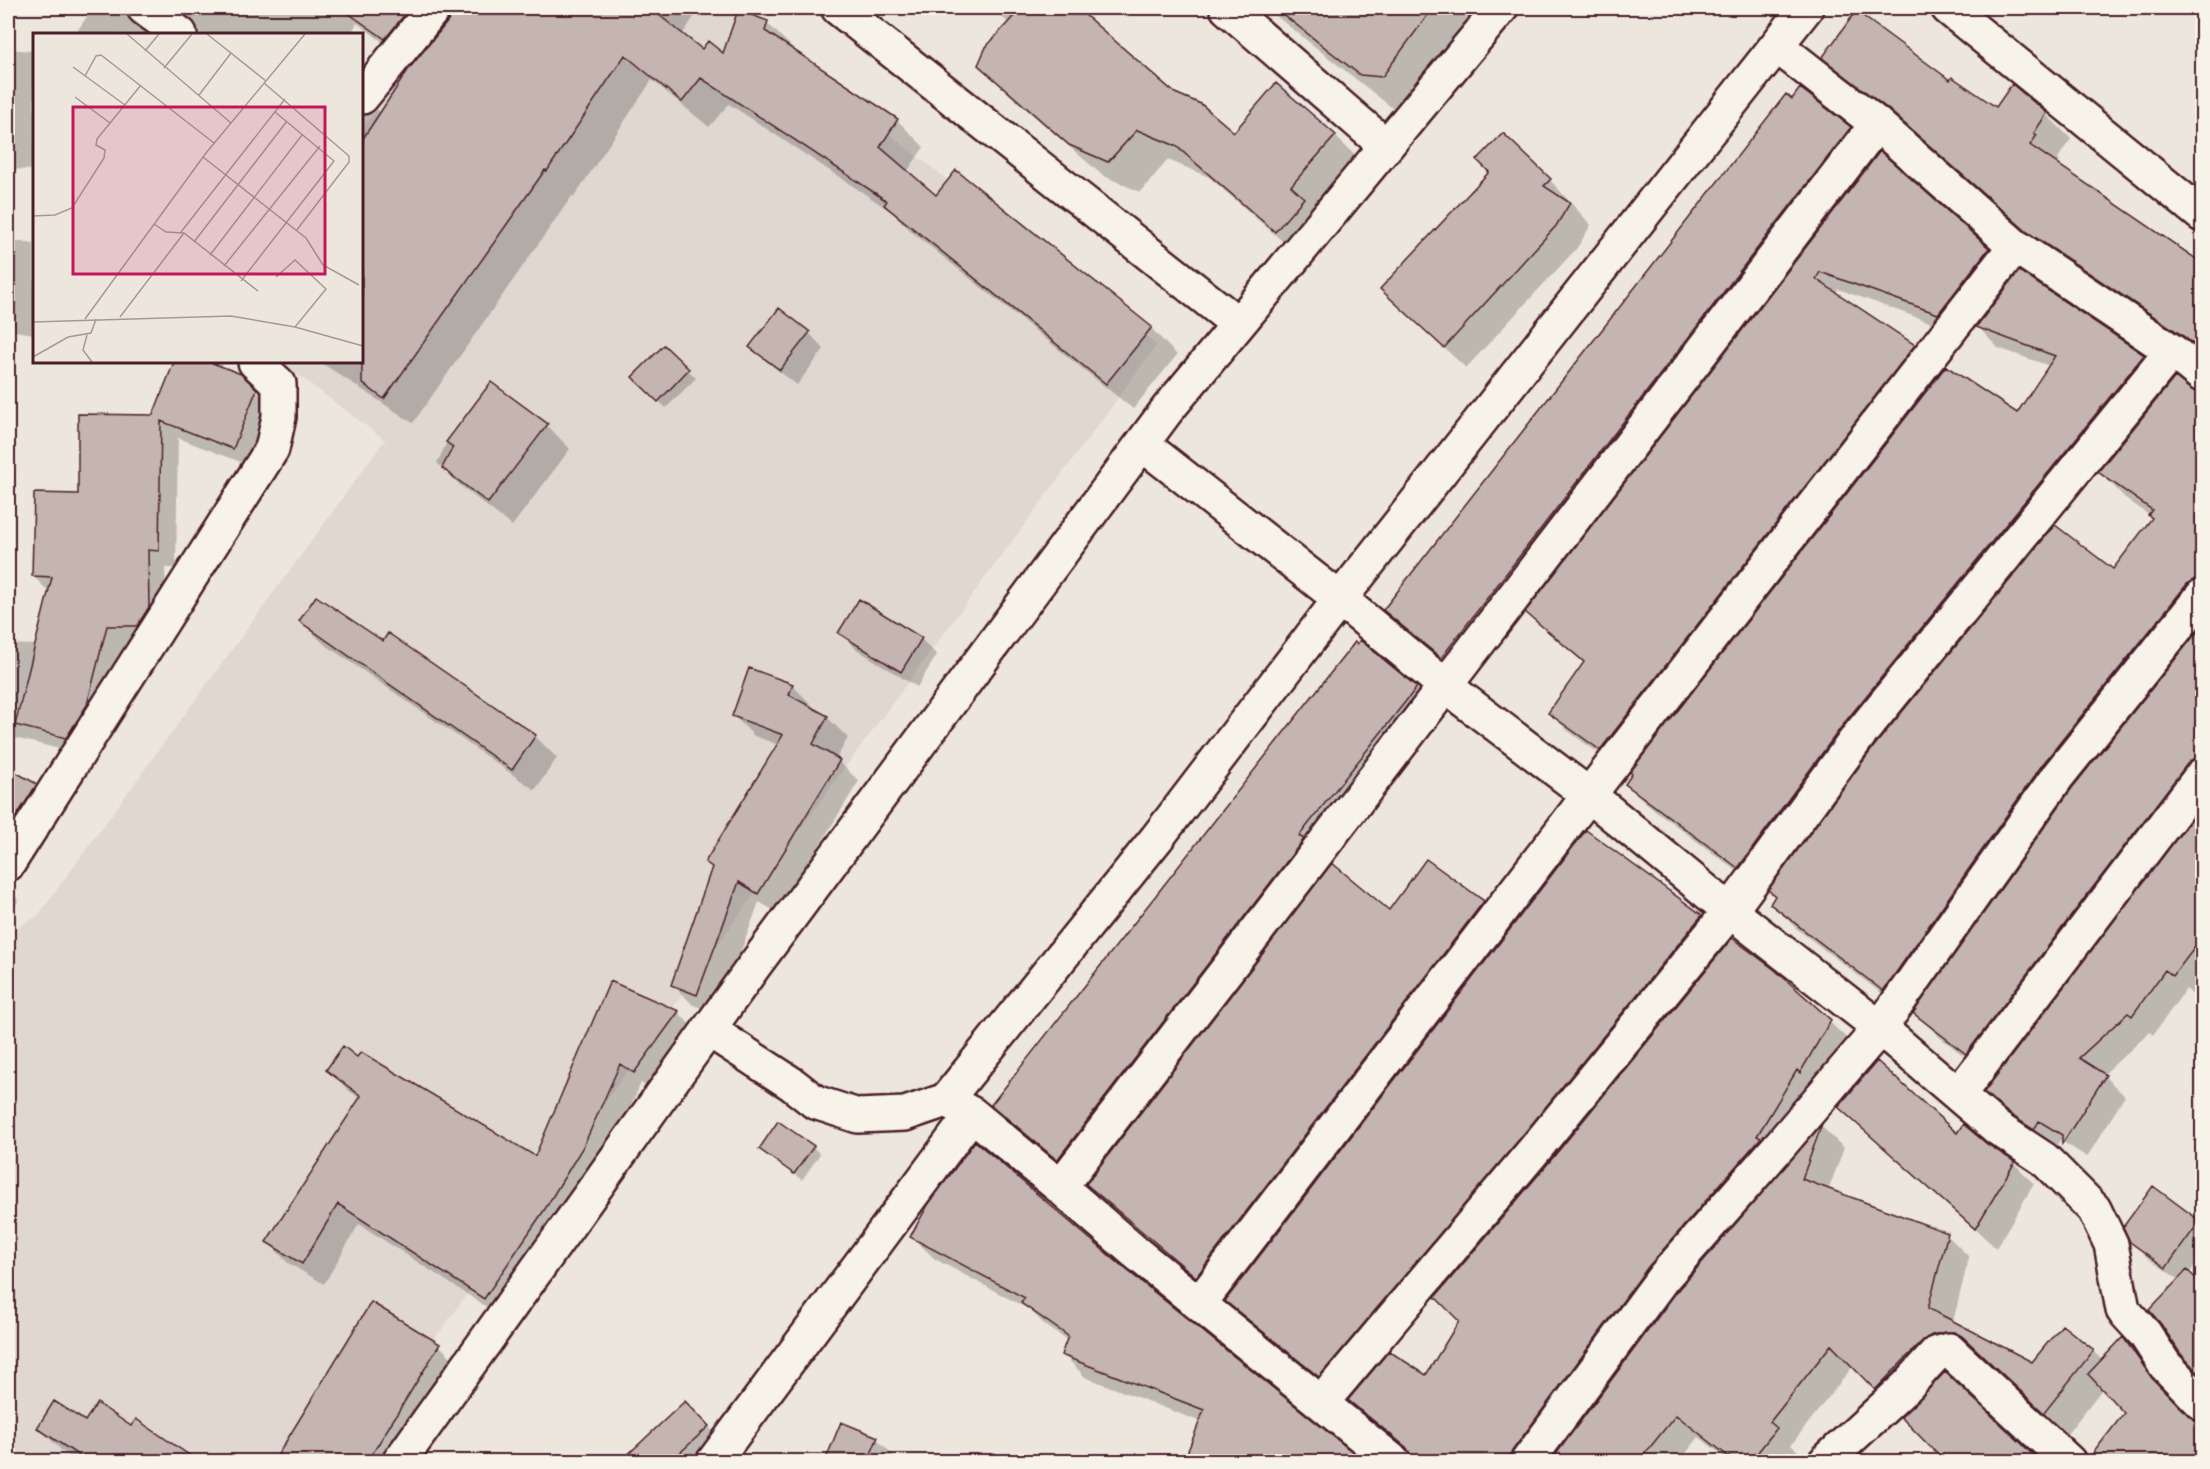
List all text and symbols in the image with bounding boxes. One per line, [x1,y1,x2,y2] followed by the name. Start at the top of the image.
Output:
[33,33,363,363] inset map

